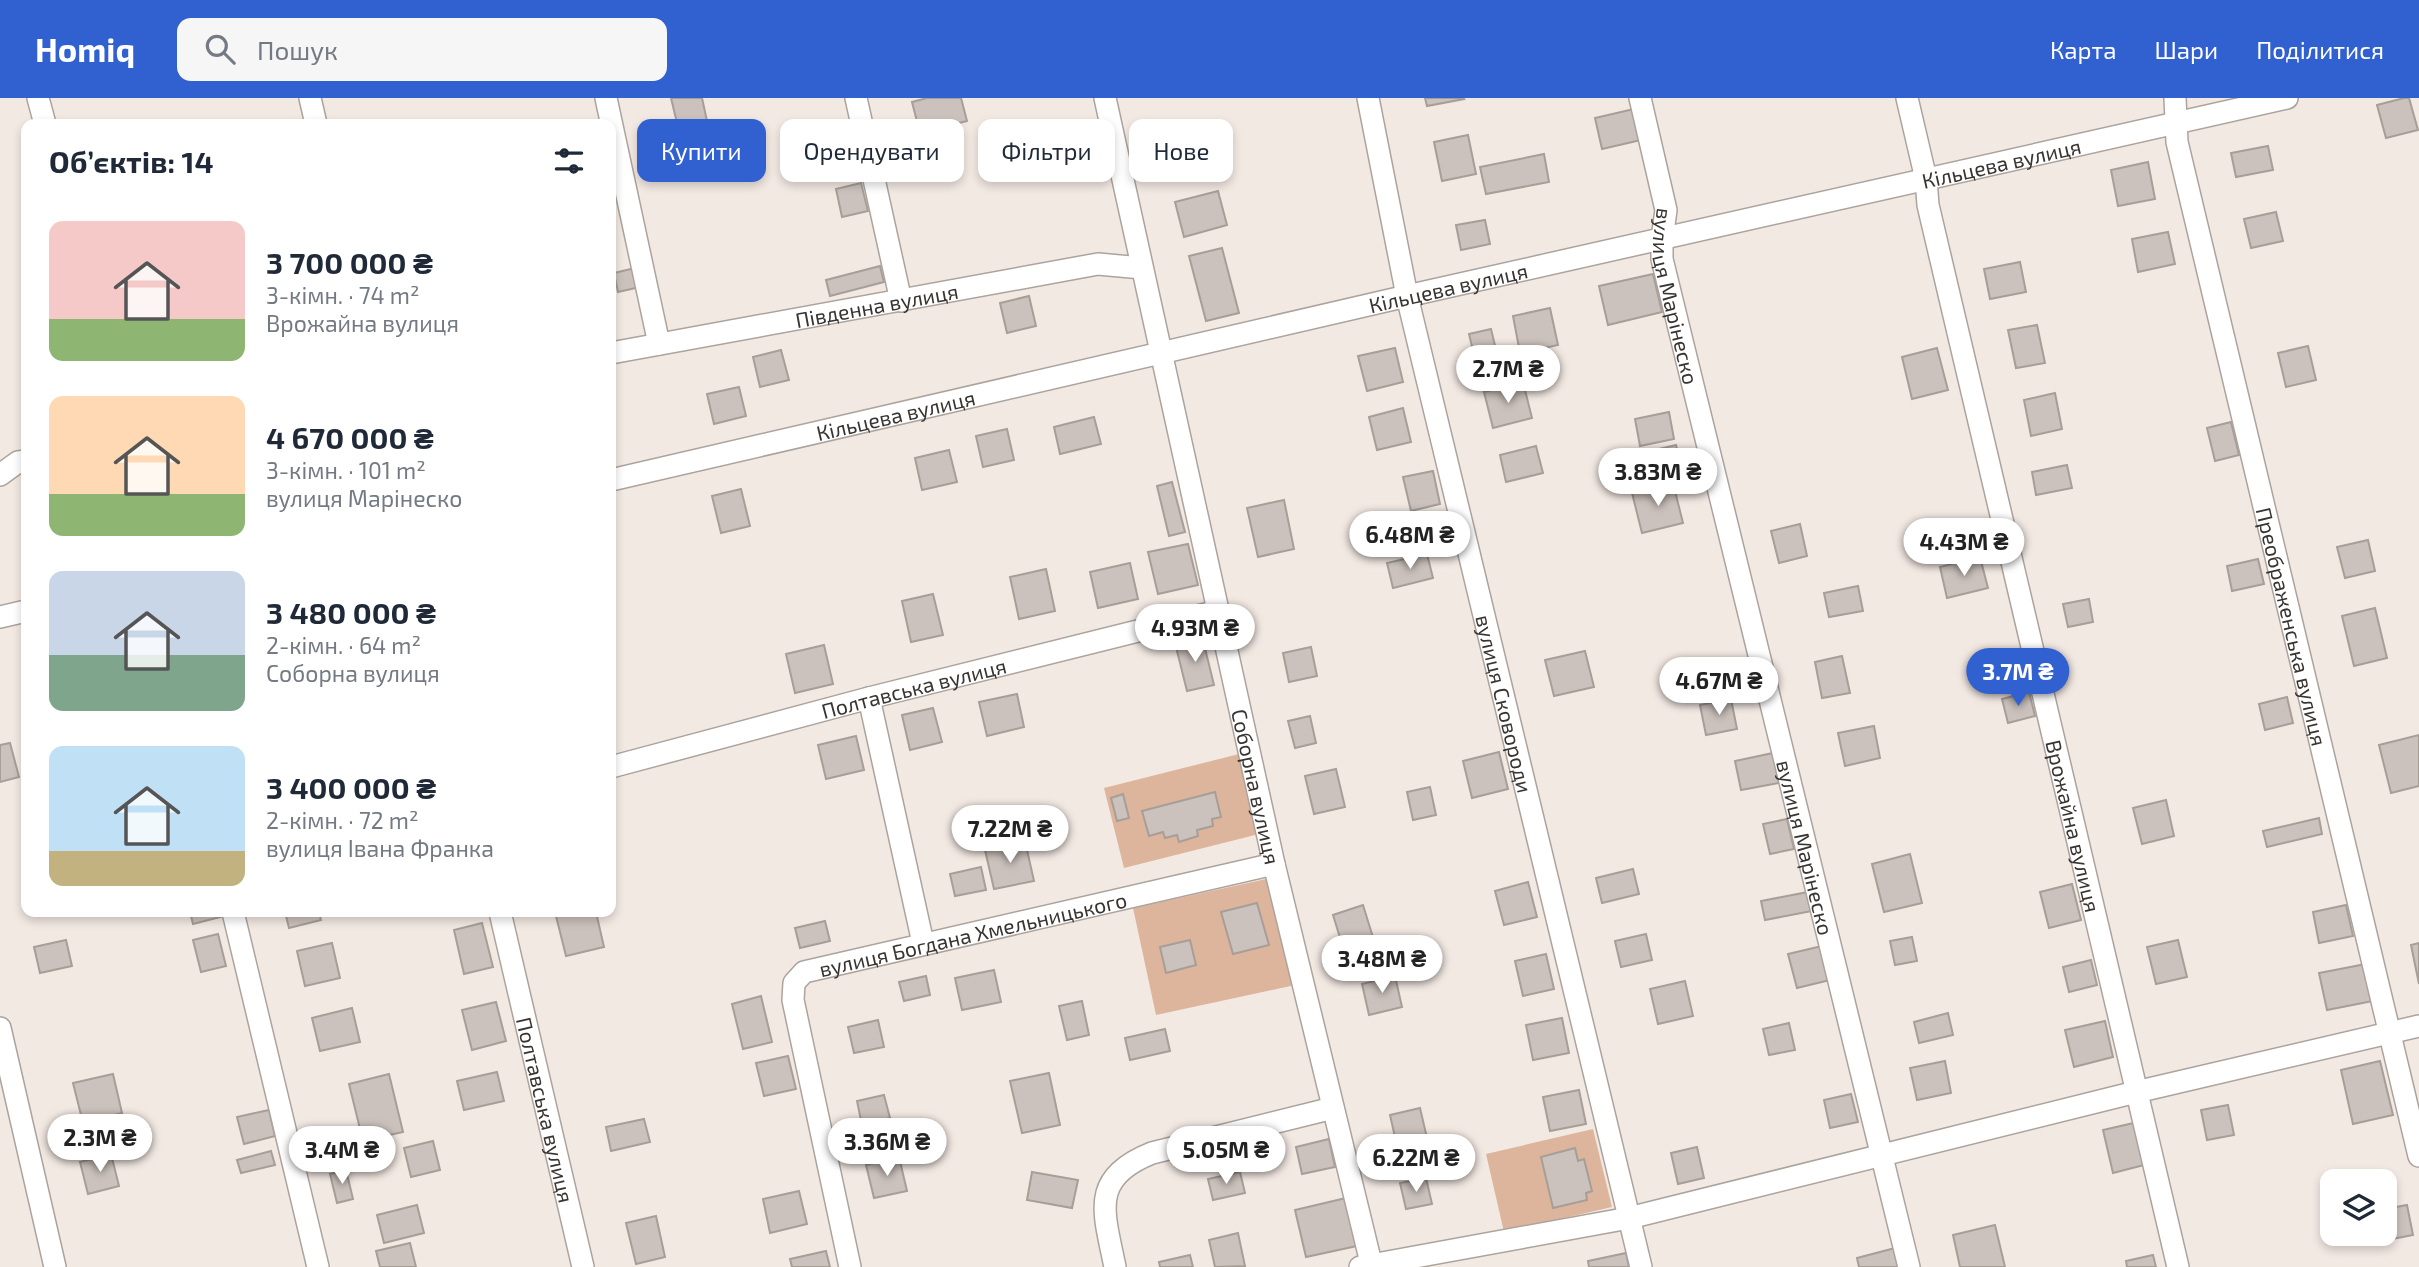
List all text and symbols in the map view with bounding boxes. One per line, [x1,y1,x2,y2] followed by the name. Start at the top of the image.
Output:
[177,18,667,81] search box
[35,29,135,69] text: Homiq
[201,30,239,68] icon: search
[257,34,338,65] text: Пошук
[2050,35,2117,64] text: Карта
[2155,35,2218,64] text: Шари
[2256,35,2384,64] text: Поділитися
[637,119,766,182] chip: Купити
[780,119,964,182] chip: Орендувати
[978,119,1115,182] chip: Фільтри
[1129,119,1233,182] chip: Нове
[1919,132,2083,192] street label: Кільцева вулиця
[550,142,588,180] icon: filters
[49,143,214,179] text: Об’єктів: 14
[1649,207,1705,387] street label: вулиця Марінеско
[266,244,433,280] text: 3 700 000 ₴
[105,249,189,333] icon: home
[1366,257,1530,317] street label: Кільцева вулиця
[793,277,960,332] street label: Південна вулиця
[266,281,419,309] text: 3-кімн. · 74 m²
[266,309,459,337] text: Врожайна вулиця
[1451,345,1565,405] pin: 2.7M ₴
[1472,354,1544,382] text: 2.7M ₴
[814,384,977,445] street label: Кільцева вулиця
[266,419,434,455] text: 4 670 000 ₴
[105,424,189,508] icon: home
[1593,448,1723,508] pin: 3.83M ₴
[266,456,426,484] text: 3-кімн. · 101 m²
[1614,457,1702,485] text: 3.83M ₴
[266,484,462,512] text: вулиця Марінеско
[2252,505,2333,748] street label: Преображенська вулиця
[1345,512,1475,571] pin: 6.48M ₴
[1899,518,2029,578] pin: 4.43M ₴
[1365,520,1455,548] text: 6.48M ₴
[1919,527,2009,555] text: 4.43M ₴
[266,594,436,630] text: 3 480 000 ₴
[105,599,189,683] icon: home
[1130,604,1260,664] pin: 4.93M ₴
[1472,612,1539,795] street label: вулиця Сковороди
[1151,613,1239,641] text: 4.93M ₴
[266,631,421,659] text: 2-кімн. · 64 m²
[1961,648,2075,708] pin: 3.7M ₴
[818,652,1009,723] street label: Полтавська вулиця
[1982,657,2054,685] text: 3.7M ₴
[1654,658,1784,717] pin: 4.67M ₴
[266,659,440,687] text: Соборна вулиця
[1675,666,1763,694] text: 4.67M ₴
[1228,706,1286,867] street label: Соборна вулиця
[2042,737,2106,914] street label: Врожайна вулиця
[1773,757,1840,937] street label: вулиця Марінеско
[266,769,436,805] text: 3 400 000 ₴
[105,774,189,858] icon: home
[266,806,418,834] text: 2-кімн. · 72 m²
[945,806,1075,865] pin: 7.22M ₴
[968,814,1052,842] text: 7.22M ₴
[266,834,494,862] text: вулиця Івана Франка
[816,886,1129,981] street label: вулиця Богдана Хмельницького
[1317,936,1447,995] pin: 3.48M ₴
[1338,944,1426,972] text: 3.48M ₴
[512,1014,580,1205] street label: Полтавська вулиця
[43,1114,157,1174] pin: 2.3M ₴
[822,1118,952,1178] pin: 3.36M ₴
[63,1123,137,1151] text: 2.3M ₴
[285,1126,399,1186] pin: 3.4M ₴
[1161,1126,1291,1186] pin: 5.05M ₴
[844,1127,930,1155] text: 3.36M ₴
[1351,1134,1481,1194] pin: 6.22M ₴
[305,1135,379,1163] text: 3.4M ₴
[1183,1135,1269,1163] text: 5.05M ₴
[1372,1143,1460,1171] text: 6.22M ₴
[2320,1169,2397,1246] map controls
[2320,1169,2397,1246] button: layers

